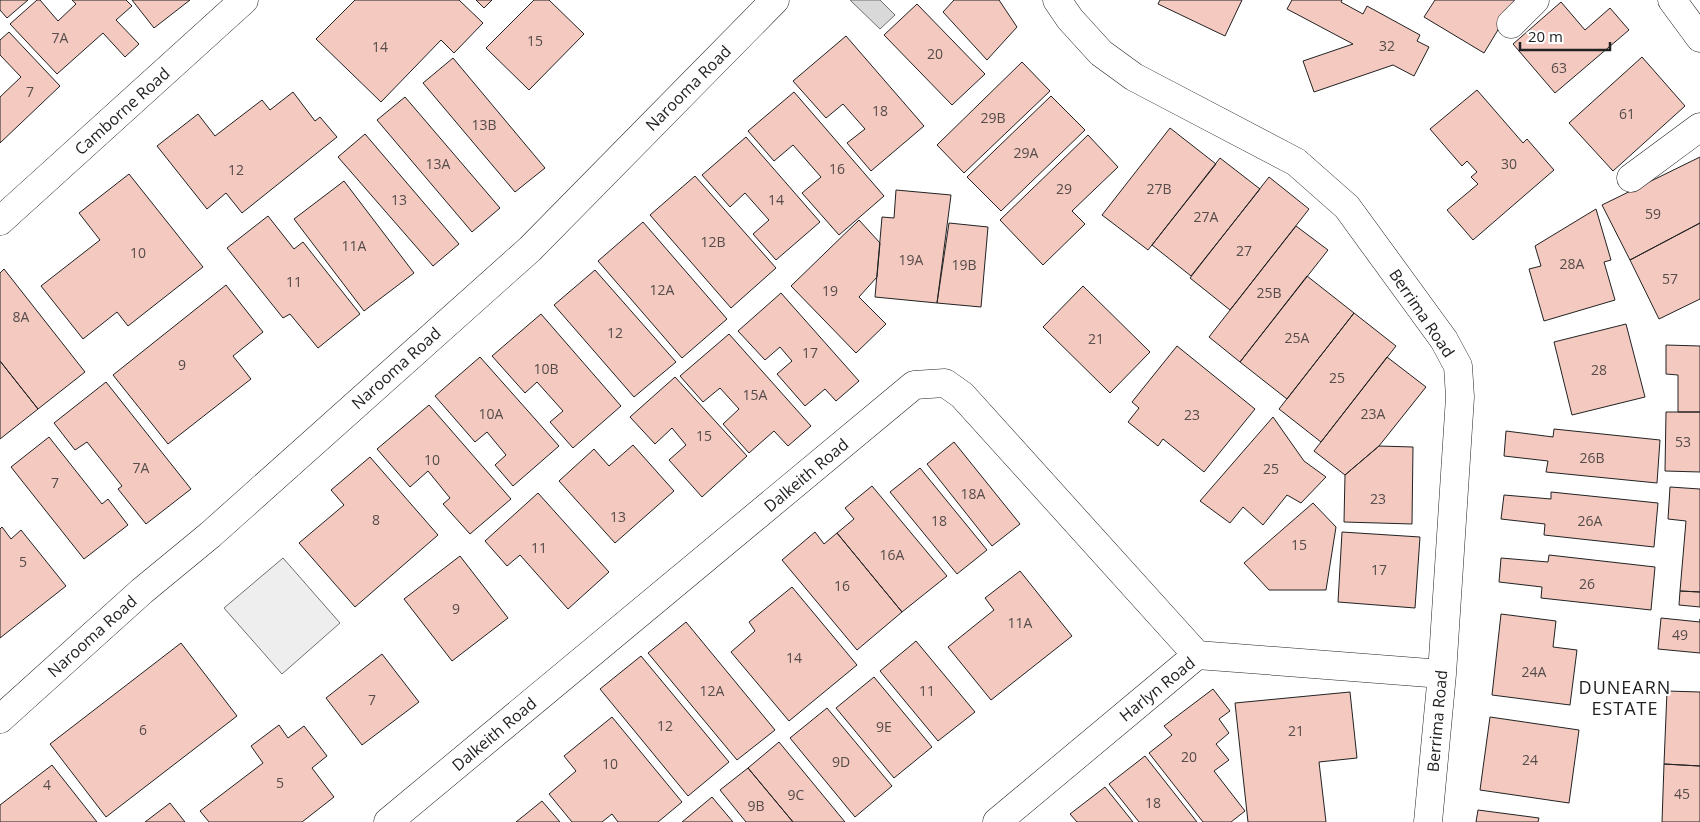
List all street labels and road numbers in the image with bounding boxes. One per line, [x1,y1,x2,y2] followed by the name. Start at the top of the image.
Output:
[640,40,736,136] street label: Narooma Road
[70,62,174,160] street label: Camborne Road
[1384,264,1460,362] street label: Berrima Road
[347,322,445,414] street label: Narooma Road
[759,433,853,517] street label: Dalkeith Road
[43,590,141,682] street label: Narooma Road
[1115,652,1199,726] street label: Harlyn Road
[1422,669,1452,773] street label: Berrima Road
[447,692,541,776] street label: Dalkeith Road

